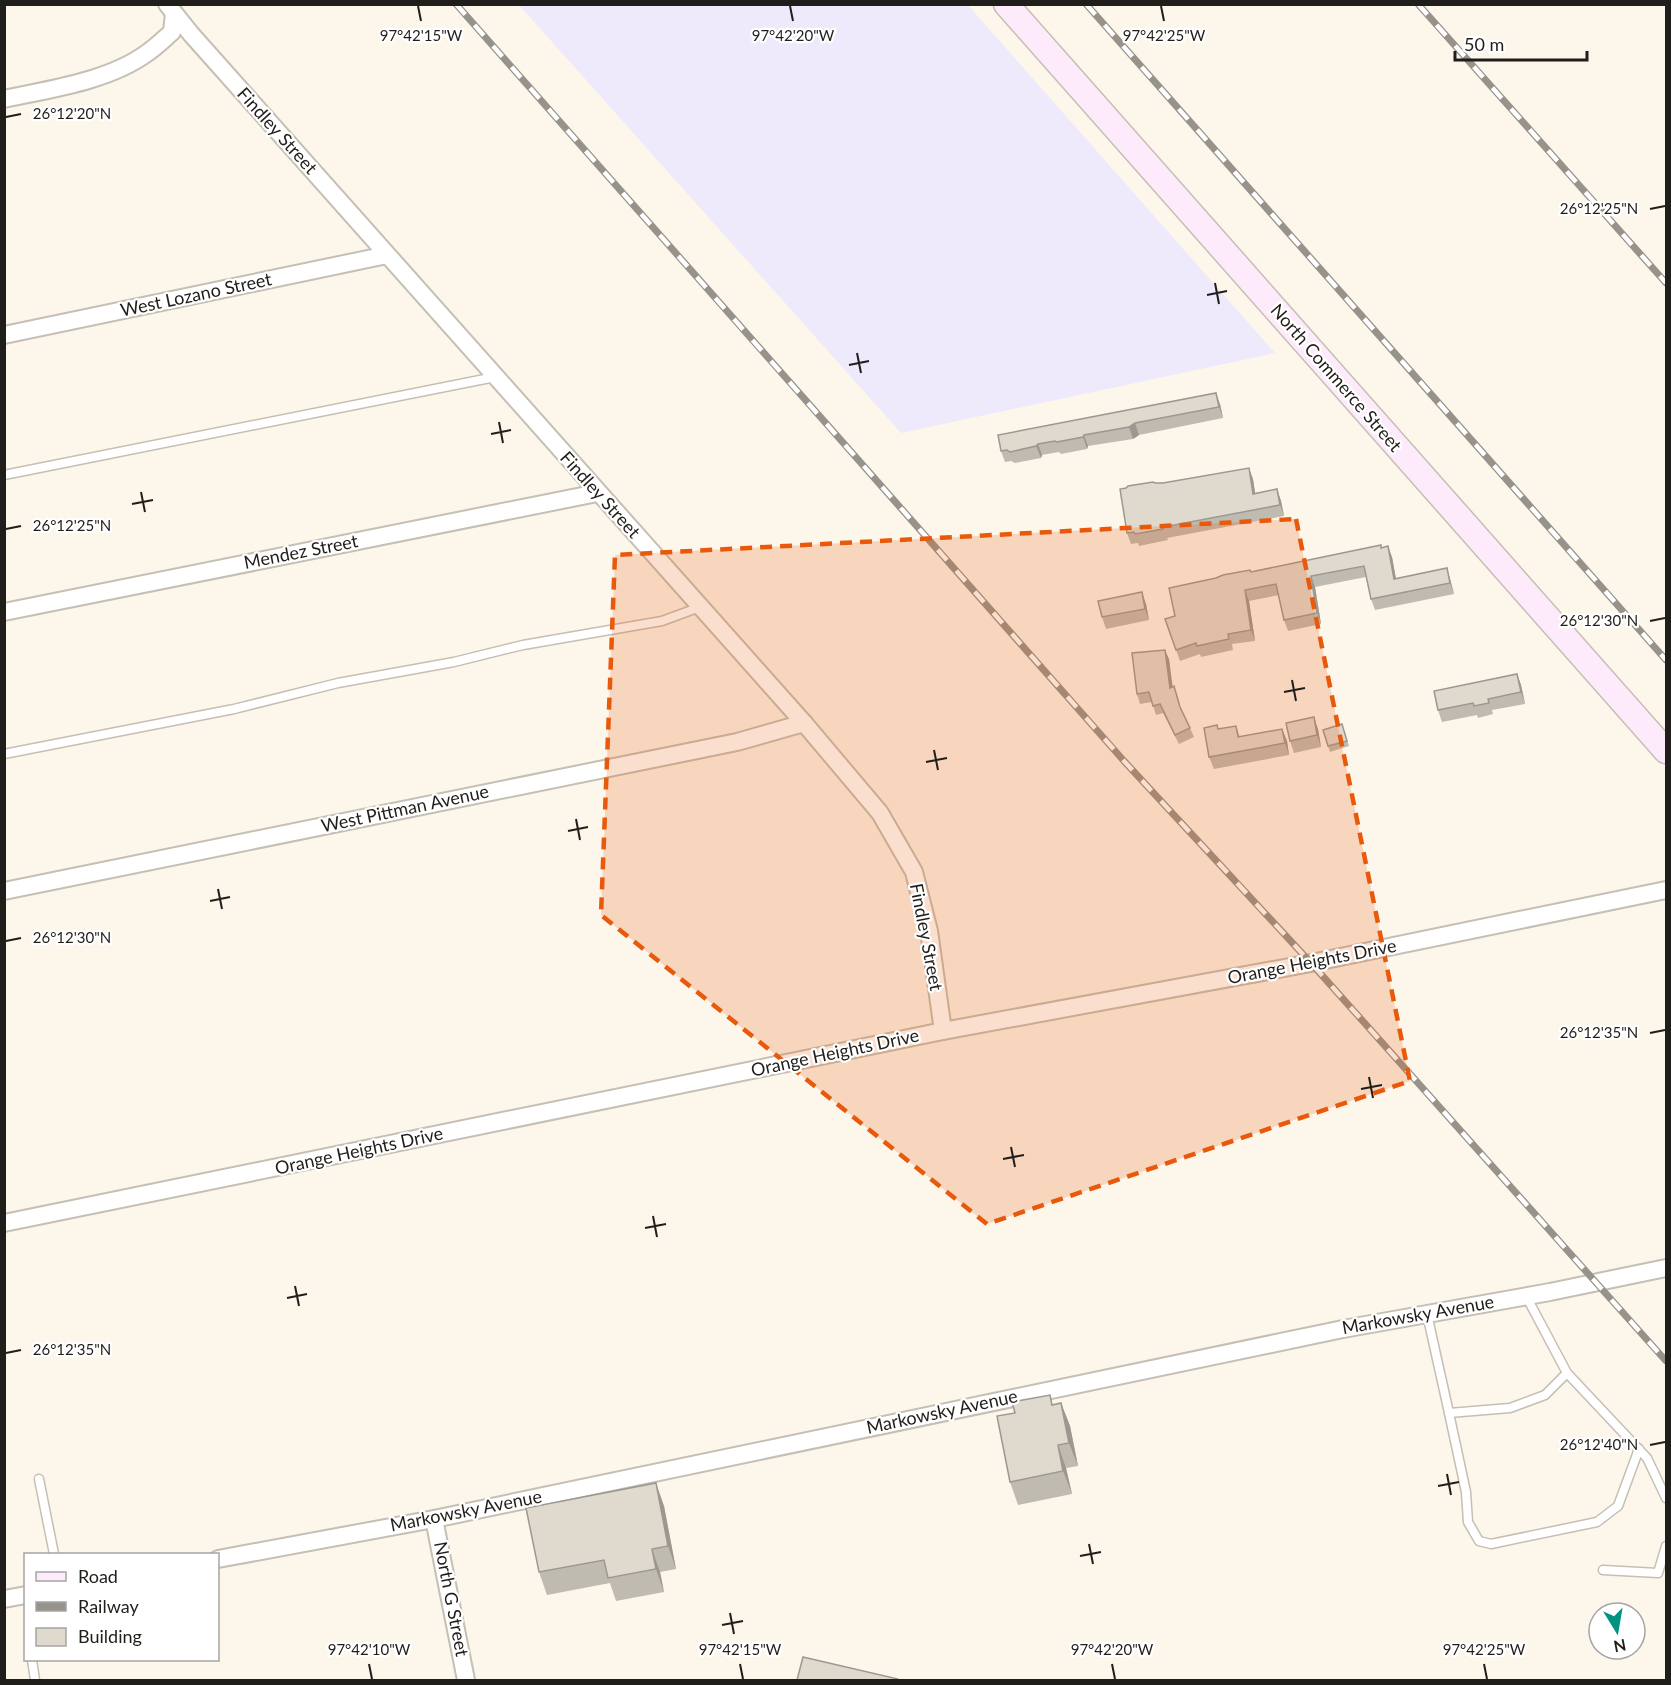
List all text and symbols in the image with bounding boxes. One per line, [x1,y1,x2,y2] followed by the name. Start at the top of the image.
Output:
[1455,24,1587,62] scale bar
[380,26,463,44] text: 97°42'15"W
[752,26,835,44] text: 97°42'20"W
[1123,26,1206,44] text: 97°42'25"W
[1464,33,1504,55] text: 50 m
[233,82,323,179] street label: Findley Street
[33,104,111,122] text: 26°12'20"N
[1560,199,1638,217] text: 26°12'25"N
[118,267,274,321] street label: West Lozano Street
[1267,299,1407,456] street label: North Commerce Street
[556,446,646,543] street label: Findley Street
[33,516,111,534] text: 26°12'25"N
[242,529,360,573] street label: Mendez Street
[1560,611,1638,629] text: 26°12'30"N
[319,780,491,837] street label: West Pittman Avenue
[906,881,948,993] street label: Findley Street
[33,928,111,946] text: 26°12'30"N
[1226,934,1398,988] street label: Orange Heights Drive
[749,1023,921,1081] street label: Orange Heights Drive
[1560,1023,1638,1041] text: 26°12'35"N
[273,1121,445,1179] street label: Orange Heights Drive
[1340,1290,1496,1338] street label: Markowsky Avenue
[33,1340,111,1358] text: 26°12'35"N
[864,1384,1019,1438] street label: Markowsky Avenue
[1560,1435,1638,1453] text: 26°12'40"N
[388,1485,544,1536] street label: Markowsky Avenue
[430,1540,474,1659] street label: North G Street
[24,1553,219,1661] legend
[78,1565,118,1587] text: Road
[78,1595,139,1617] text: Railway
[1587,1601,1647,1661] north arrow
[78,1625,142,1647] text: Building
[1612,1636,1628,1657] text: N
[328,1640,411,1658] text: 97°42'10"W
[699,1640,782,1658] text: 97°42'15"W
[1071,1640,1154,1658] text: 97°42'20"W
[1443,1640,1526,1658] text: 97°42'25"W

